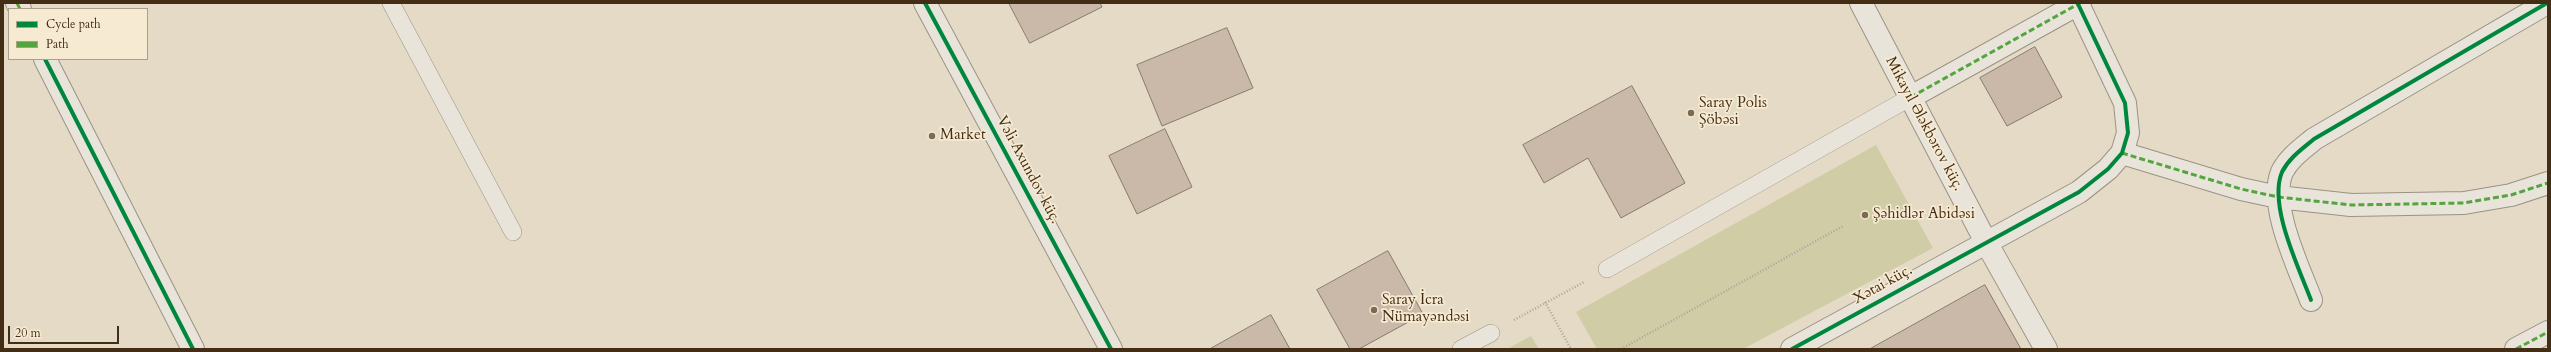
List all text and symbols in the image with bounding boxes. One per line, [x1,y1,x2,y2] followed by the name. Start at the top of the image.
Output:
[8,8,148,60] legend
[46,16,101,32] text: Cycle path
[46,36,69,52] text: Path
[1881,54,1967,194] street label: Mikayıl Ələkbərov küç.
[1699,95,1767,130] place label: Saray Polis Şöbəsi
[1686,108,1696,118] marker: Saray Polis Şöbəsi
[992,113,1064,227] street label: Vəli Axundov küç.
[940,127,986,145] place label: Market
[927,131,937,141] marker: Market
[1873,206,1975,224] place label: Şəhidlər Abidəsi
[1860,210,1870,220] marker: Şəhidlər Abidəsi
[1850,261,1916,309] street label: Xətai küç.
[1382,292,1469,327] place label: Saray İcra Nümayəndəsi
[1369,305,1379,315] marker: Saray İcra Nümayəndəsi
[10,318,121,344] scale bar
[15,325,41,341] text: 20 m

